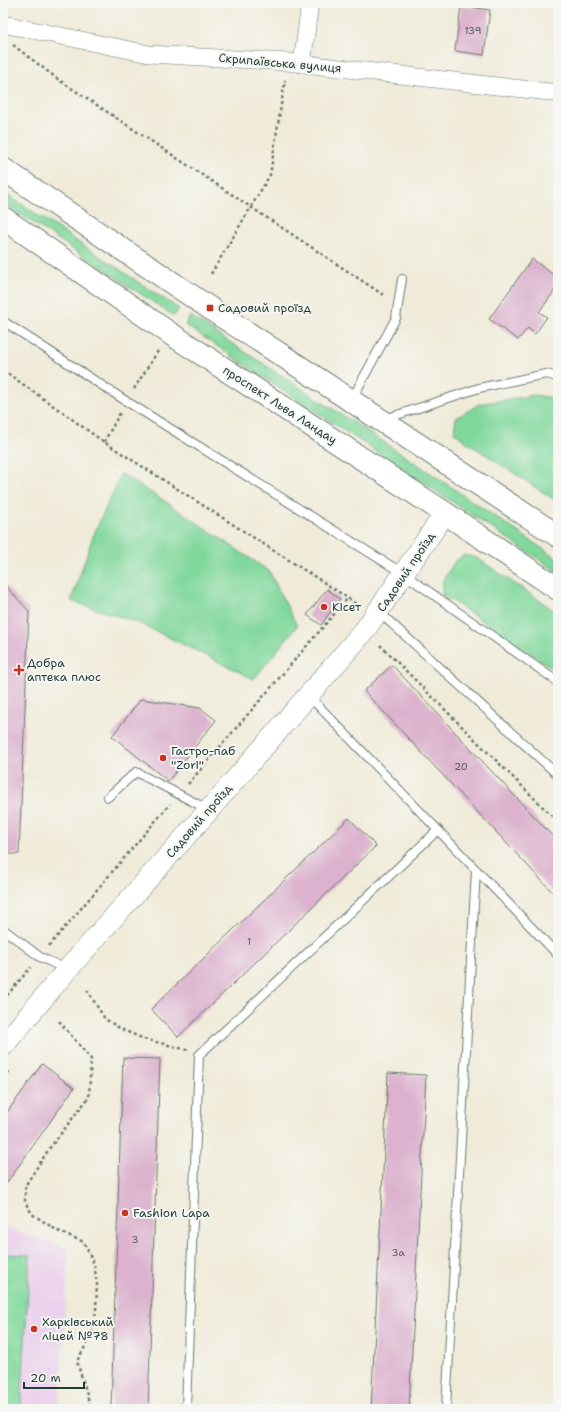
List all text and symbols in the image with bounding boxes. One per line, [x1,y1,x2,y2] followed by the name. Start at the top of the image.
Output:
[464,24,482,37] house number: 139
[218,50,342,76] street label: Скрипаївська вулиця
[218,300,311,316] place label: Садовий проїзд
[205,303,215,313] marker: Садовий проїзд
[220,362,340,448] street label: проспект Льва Ландау
[373,529,439,615] street label: Садовий проїзд
[332,599,362,615] place label: Кісет
[319,602,329,612] marker: Кісет
[27,655,101,685] place label: Добра аптека плюс
[14,665,24,675] marker: Добра аптека плюс
[171,743,235,773] place label: Гастро-паб "Zori"
[158,753,168,763] marker: Гастро-паб "Zori"
[454,760,468,773] house number: 20
[162,780,236,861] street label: Садовий проїзд
[247,935,251,948] house number: 1
[133,1205,210,1221] place label: Fashion Lapa
[120,1208,130,1218] marker: Fashion Lapa
[132,1233,139,1246] house number: 3
[391,1246,405,1259] house number: 3а
[42,1314,114,1344] place label: Харківський ліцей №78
[29,1324,39,1334] marker: Харківський ліцей №78
[24,1364,84,1390] scale bar
[30,1370,61,1386] text: 20 m

